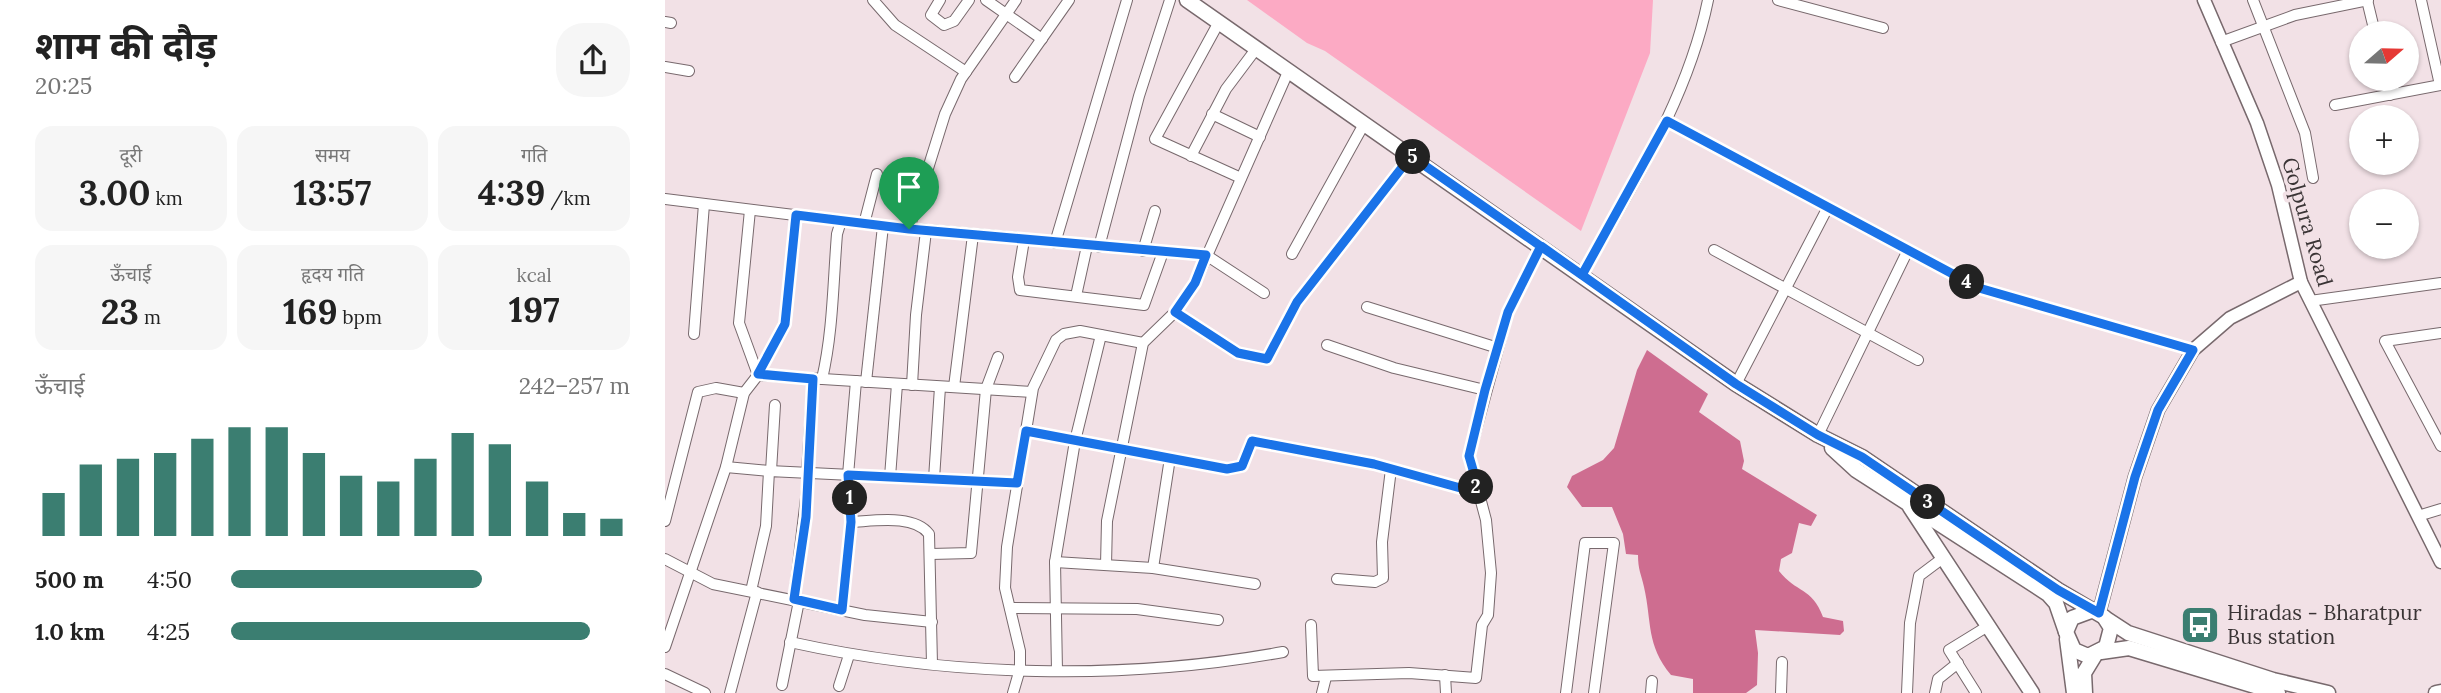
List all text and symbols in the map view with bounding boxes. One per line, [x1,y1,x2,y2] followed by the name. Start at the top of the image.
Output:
[35,21,217,69] text: शाम की दौड़
[2349,21,2419,91] north arrow
[2349,21,2419,259] map controls
[556,23,630,97] button: share
[35,71,92,100] text: 20:25
[2349,105,2419,175] button: +
[1395,140,1431,174] pin: 5
[119,143,142,167] text: दूरी
[315,143,350,167] text: समय
[521,143,547,167] text: गति
[1407,144,1418,168] text: 5
[2276,154,2339,290] street label: Golpura Road
[879,157,939,229] pin
[890,168,928,206] icon: arrive
[79,170,151,215] text: 3.00
[294,170,371,215] text: 13:57
[478,170,545,215] text: 4:39
[151,186,183,210] text: km
[545,186,591,210] text: /km
[2349,189,2419,259] button: −
[110,262,151,286] text: ऊँचाई
[301,262,364,286] text: हृदय गति
[517,263,552,287] text: kcal
[1949,264,1985,300] pin: 4
[1961,269,1972,293] text: 4
[509,287,560,332] text: 197
[101,289,139,334] text: 23
[283,289,338,334] text: 169
[139,305,161,329] text: m
[338,305,382,329] text: bpm
[35,371,85,400] text: ऊँचाई
[519,371,630,400] text: 242–257 m
[1459,470,1493,504] pin: 2
[1470,474,1481,498] text: 2
[833,480,867,516] pin: 1
[1911,484,1945,520] pin: 3
[846,485,853,509] text: 1
[1922,489,1933,513] text: 3
[35,565,104,594] text: 500 m
[147,565,192,594] text: 4:50
[2227,599,2422,650] place label: Hiradas - Bharatpur Bus station
[2179,604,2221,646] bus stop icon: Hiradas - Bharatpur Bus station
[35,617,105,646] text: 1.0 km
[147,617,190,646] text: 4:25

